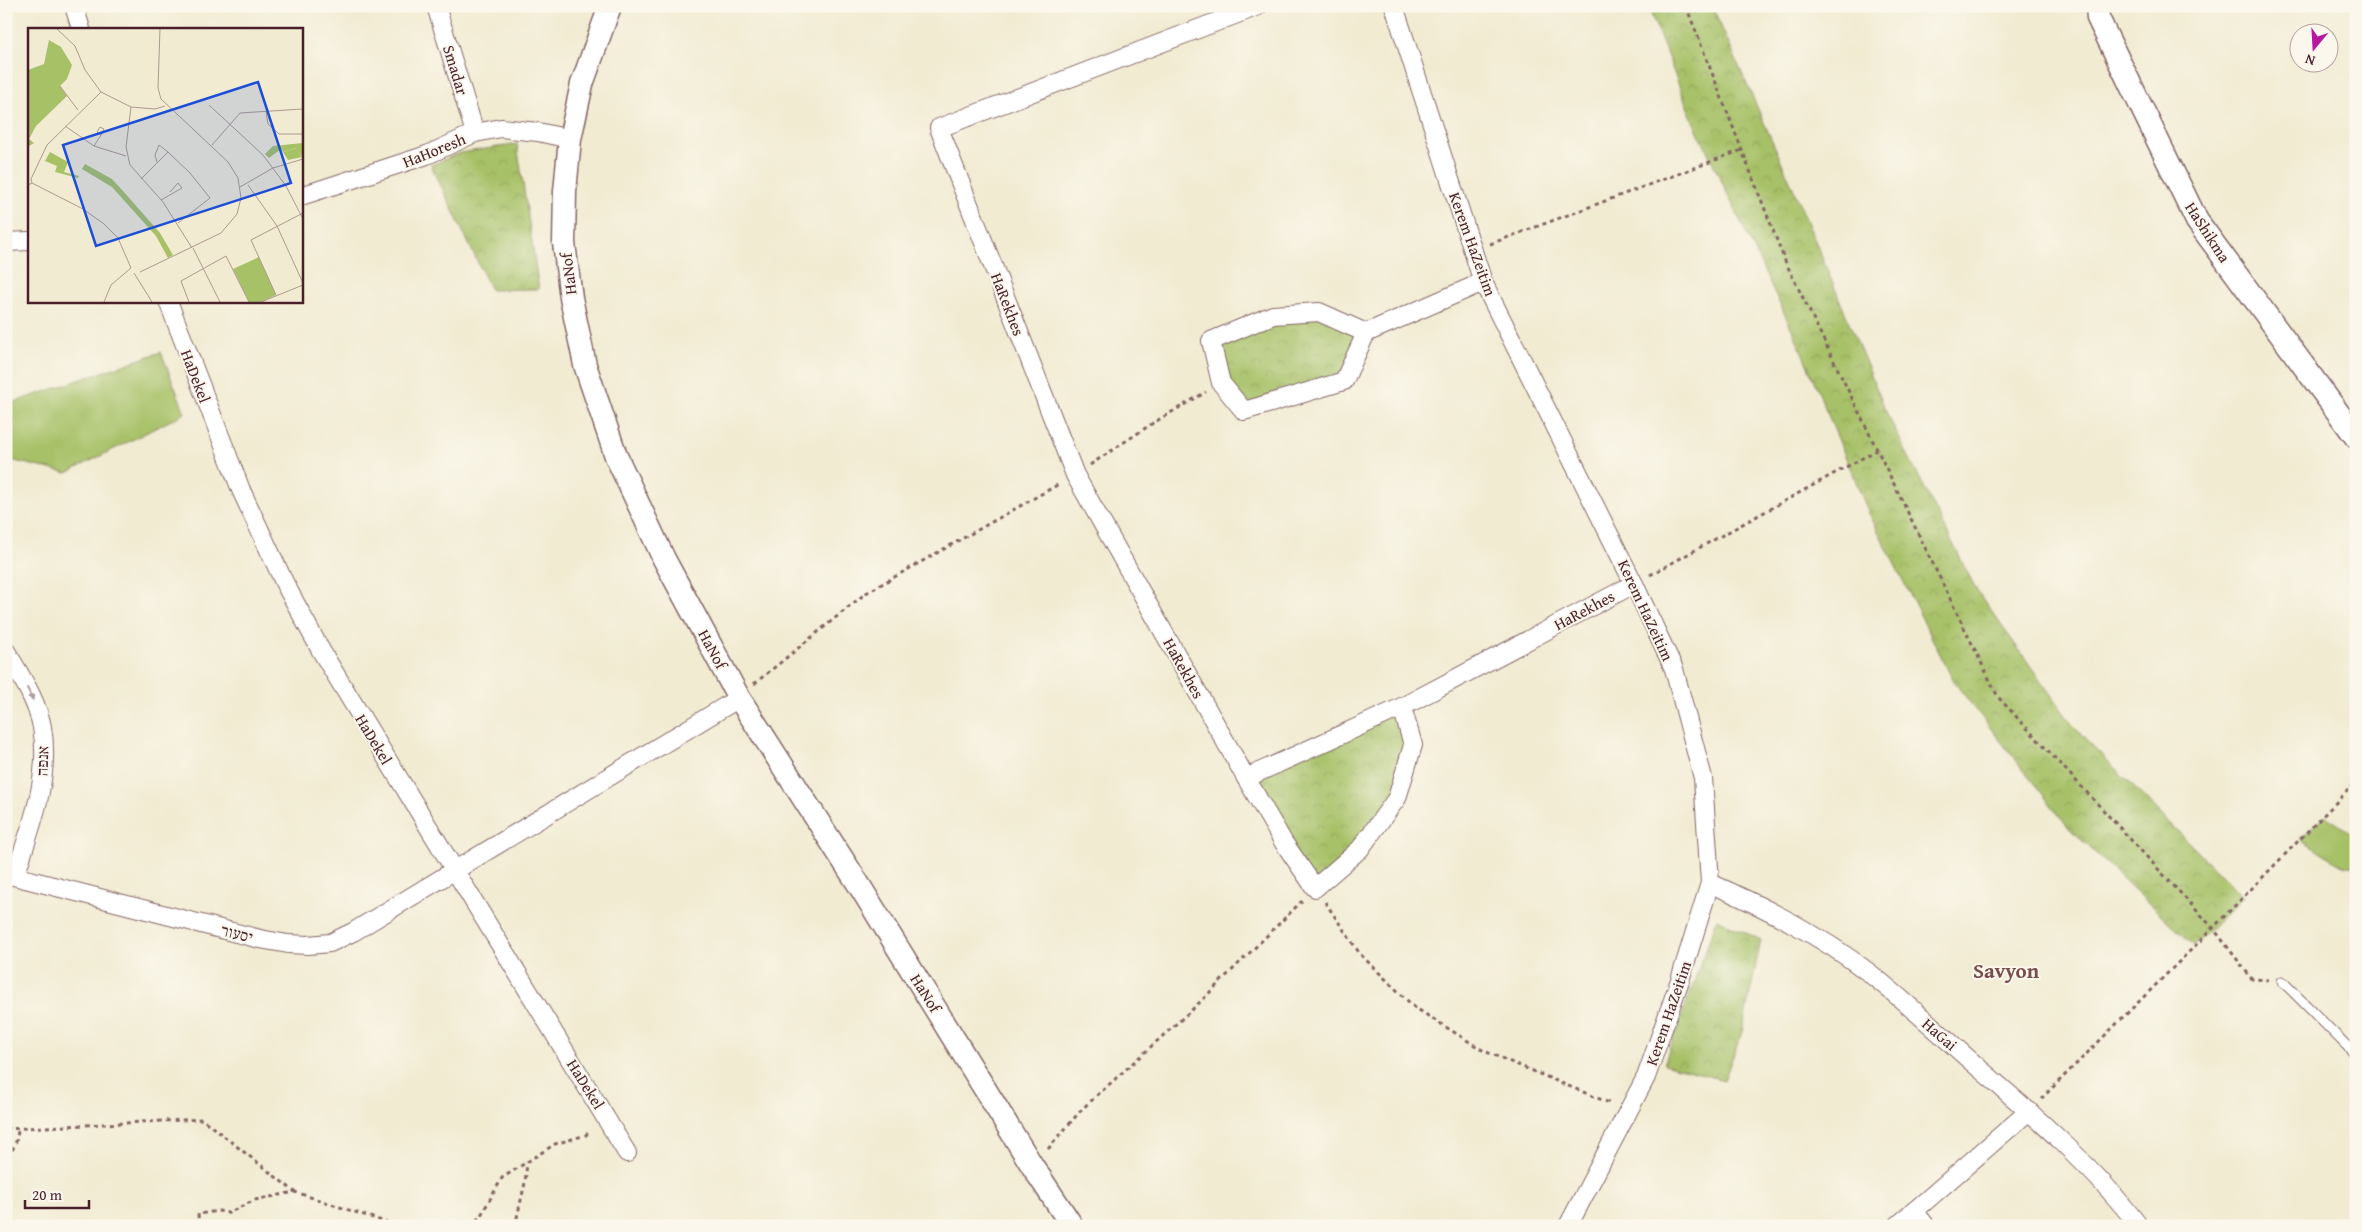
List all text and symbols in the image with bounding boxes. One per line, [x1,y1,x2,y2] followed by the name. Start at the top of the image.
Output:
[2290,22,2340,72] north arrow
[28,28,302,302] inset map
[437,42,475,98] street label: Smadar
[2302,49,2318,71] text: N
[399,126,469,174] street label: HaHoresh
[1443,189,1503,299] street label: Kerem HaZeitim
[2179,197,2237,268] street label: HaShikma
[553,250,582,296] street label: HaNof
[985,269,1031,339] street label: HaRekhes
[175,346,217,407] street label: HaDekel
[1612,555,1680,665] street label: Kerem HaZeitim
[1549,584,1619,636] street label: HaRekhes
[693,625,734,675] street label: HaNof
[1158,633,1210,703] street label: HaRekhes
[26,687,34,701] one-way arrow
[349,709,399,769] street label: HaDekel
[29,745,55,777] street label: אנפה
[219,917,255,949] street label: יסעור
[1973,955,2040,986] district label: Savyon
[1639,957,1697,1069] street label: Kerem HaZeitim
[905,969,948,1019] street label: HaNof
[1917,1012,1963,1056] street label: HaGai
[561,1054,611,1114] street label: HaDekel
[25,1177,89,1209] scale bar
[32,1184,63,1205] text: 20 m

